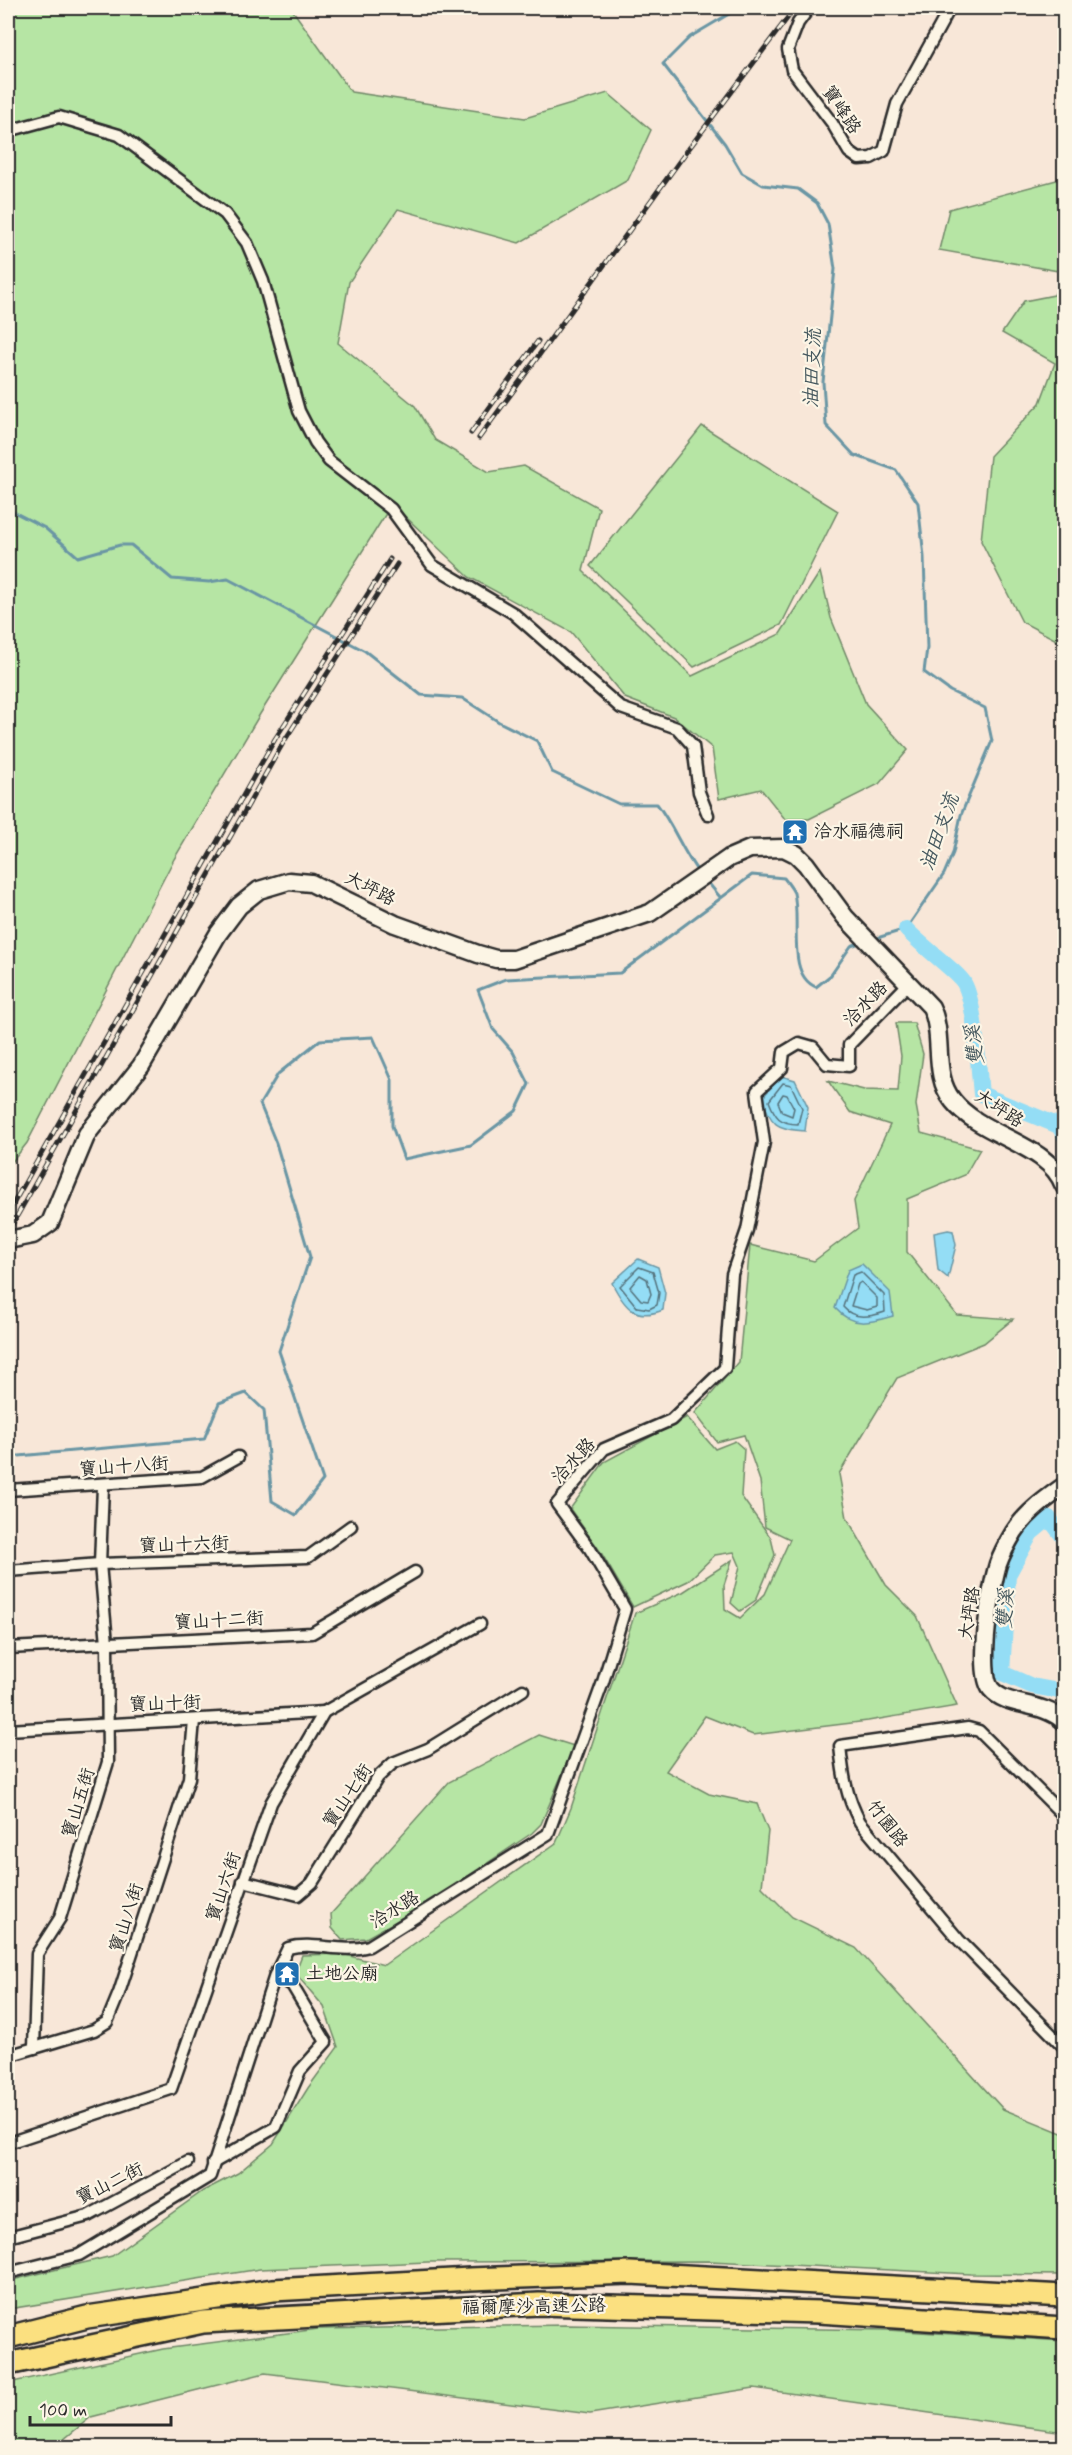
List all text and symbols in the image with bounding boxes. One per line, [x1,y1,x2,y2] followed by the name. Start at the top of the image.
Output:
[816,81,866,139] street label: 寶峰路
[798,327,828,408] water label: 油田支流
[914,789,967,874] water label: 油田支流
[780,817,810,847] temple icon: 洽水福德祠
[814,820,904,844] place label: 洽水福德祠
[340,866,400,912] street label: 大坪路
[839,976,893,1032] street label: 洽水路
[959,1023,991,1066] water label: 雙溪
[970,1084,1028,1134] street label: 大坪路
[547,1433,601,1489] street label: 洽水路
[78,1452,170,1482] street label: 寶山十八街
[139,1531,229,1559] street label: 寶山十六街
[954,1584,986,1642] street label: 大坪路
[991,1587,1021,1630] water label: 雙溪
[173,1607,265,1635] street label: 寶山十二街
[129,1691,201,1717] street label: 寶山十街
[318,1759,378,1833] street label: 寶山七街
[57,1765,101,1841] street label: 寶山五街
[861,1795,913,1853] street label: 竹園路
[201,1849,247,1925] street label: 寶山六街
[104,1880,150,1956] street label: 寶山八街
[366,1886,424,1934] street label: 洽水路
[272,1959,302,1989] temple icon: 土地公廟
[306,1962,378,1986] place label: 土地公廟
[72,2157,148,2211] street label: 寶山二街
[462,2294,606,2320] street label: 福爾摩沙高速公路
[30,2389,171,2427] scale bar
[39,2399,87,2423] text: 100 m

